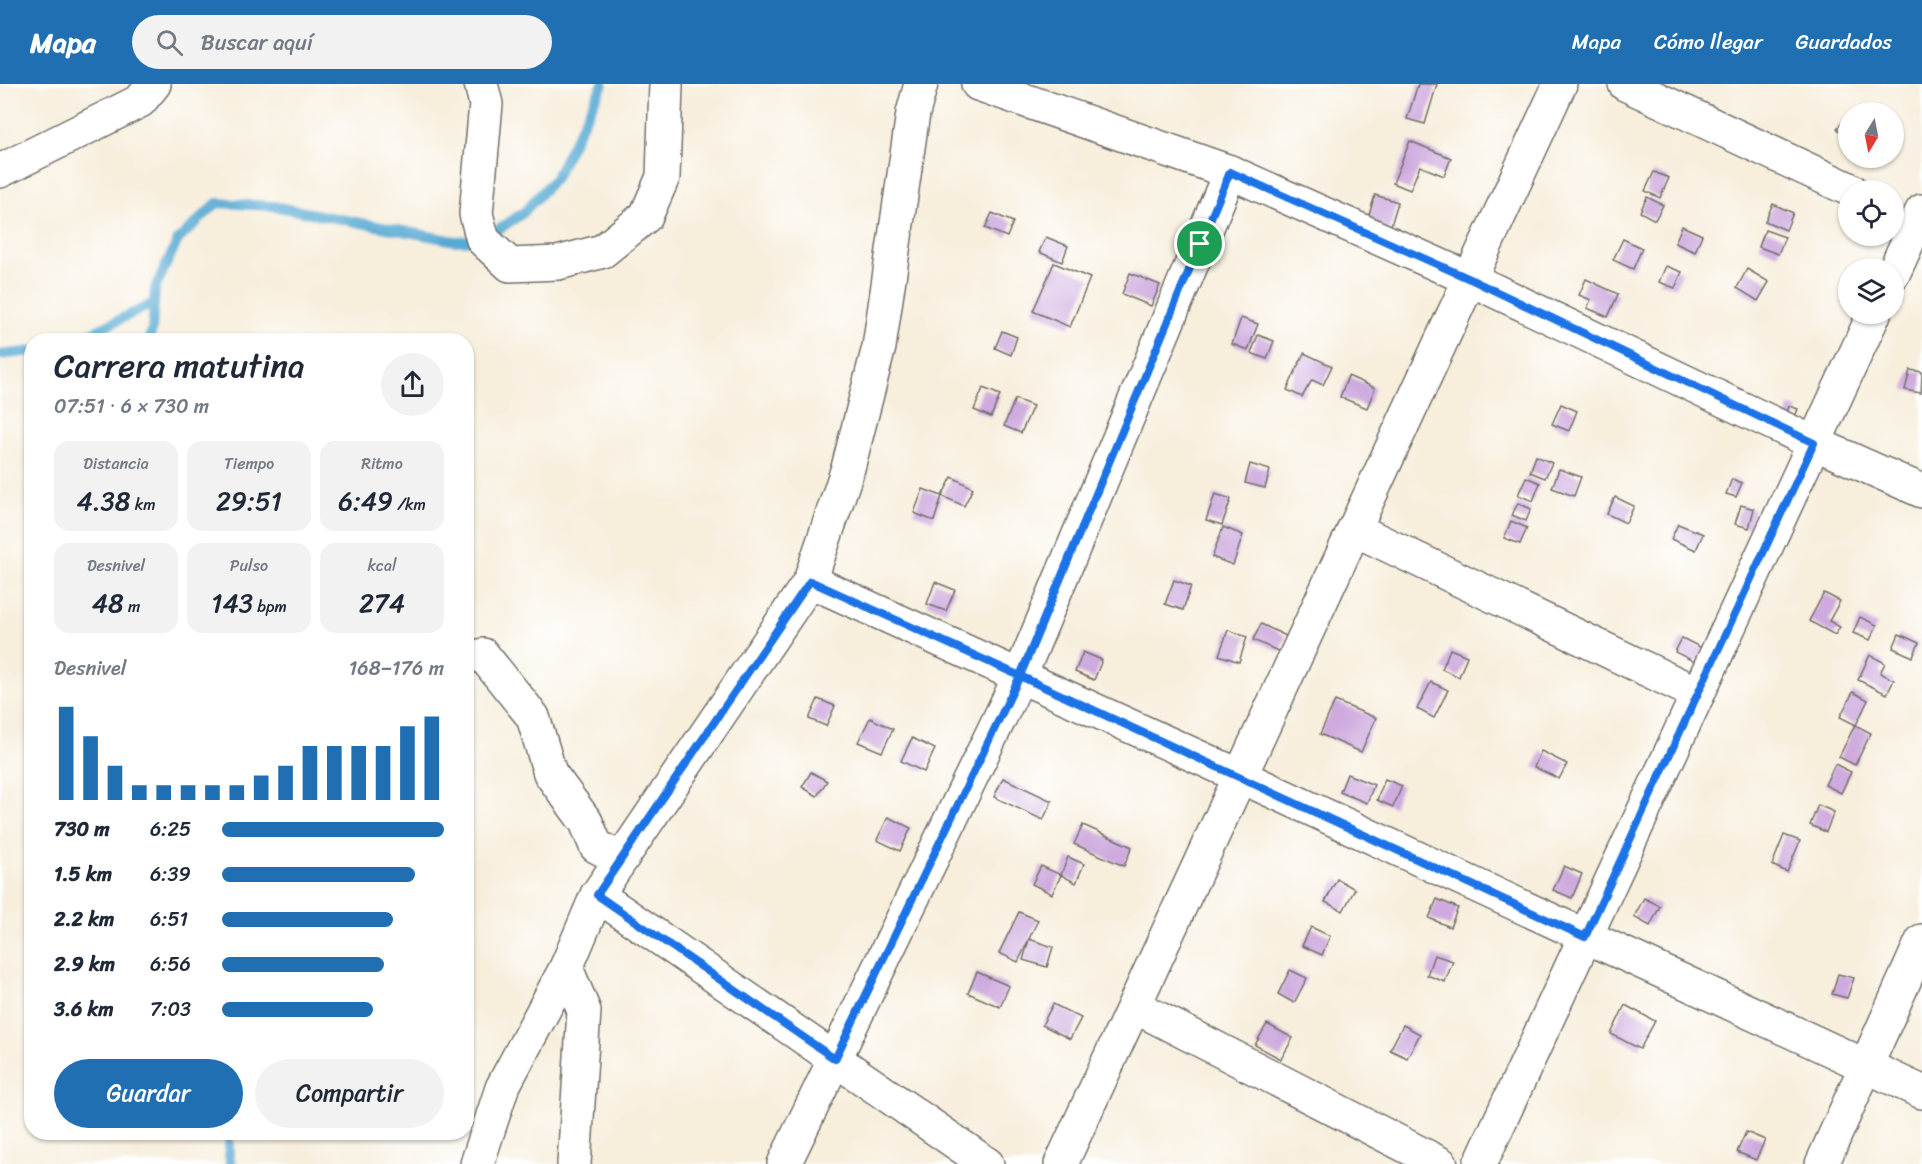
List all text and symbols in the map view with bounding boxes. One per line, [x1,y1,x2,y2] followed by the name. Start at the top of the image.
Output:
[132,15,552,69] search box
[30,18,96,67] text: Mapa
[201,23,313,62] text: Buscar aquí
[1572,23,1621,61] text: Mapa
[1654,23,1763,61] text: Cómo llegar
[1796,23,1892,61] text: Guardados
[153,26,186,59] icon: search
[1838,102,1904,168] north arrow
[1838,102,1904,324] map controls
[1838,180,1904,246] button: locate
[1174,218,1225,269] pin
[1183,227,1216,260] icon: arrive
[1838,258,1904,324] button: layers
[54,337,305,395] text: Carrera matutina
[381,353,444,416] button: share
[54,389,209,424] text: 07:51 · 6 × 730 m
[83,449,149,478] text: Distancia
[224,449,274,478] text: Tiempo
[361,449,403,478] text: Ritmo
[76,478,131,524] text: 4.38
[216,478,282,524] text: 29:51
[338,478,393,524] text: 6:49
[131,490,156,519] text: km
[393,490,426,519] text: /km
[87,551,145,580] text: Desnivel
[230,551,268,580] text: Pulso
[367,551,397,580] text: kcal
[92,580,124,626] text: 48
[211,580,253,626] text: 143
[359,580,405,626] text: 274
[124,592,140,621] text: m
[253,592,287,621] text: bpm
[54,651,126,686] text: Desnivel
[349,651,444,686] text: 168–176 m
[54,812,110,847] text: 730 m
[150,812,191,847] text: 6:25
[54,857,112,892] text: 1.5 km
[150,857,191,892] text: 6:39
[54,902,114,937] text: 2.2 km
[150,902,188,937] text: 6:51
[54,947,115,982] text: 2.9 km
[150,947,191,982] text: 6:56
[54,992,114,1027] text: 3.6 km
[150,992,191,1027] text: 7:03
[54,1059,243,1128] button: Guardar
[255,1059,444,1128] button: Compartir

